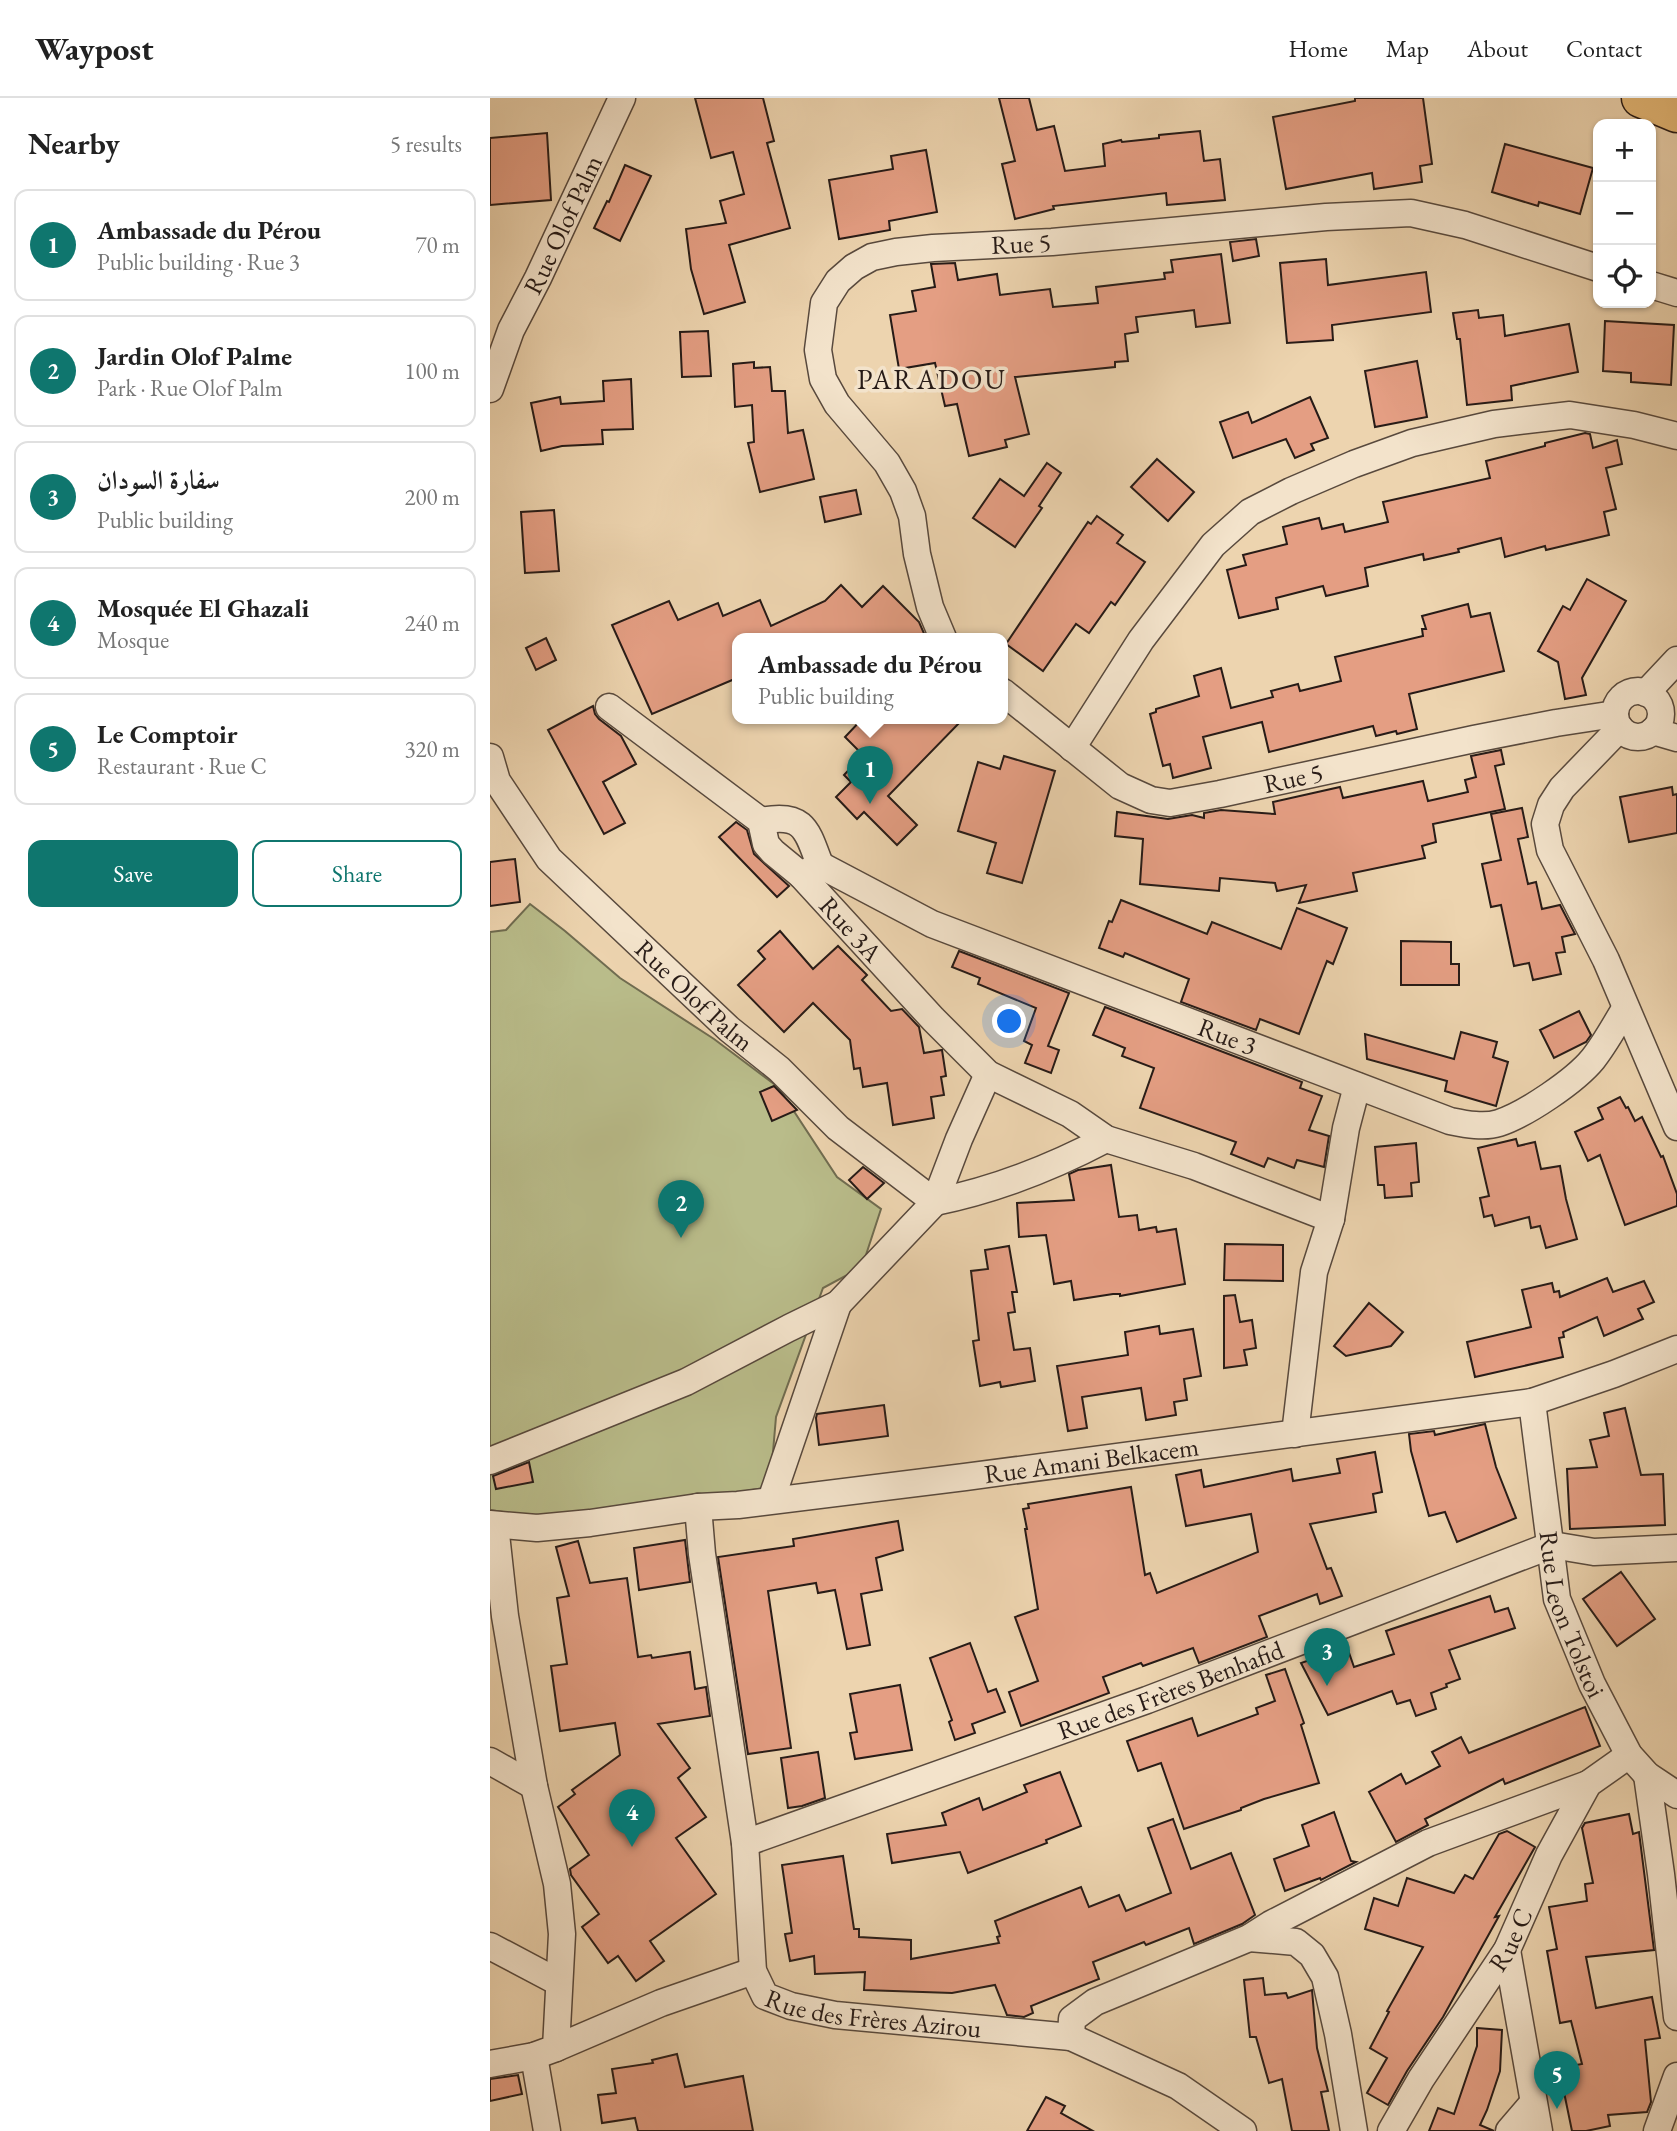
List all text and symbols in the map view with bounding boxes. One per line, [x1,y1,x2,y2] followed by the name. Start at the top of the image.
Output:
[35,27,154,70] text: Waypost
[1288,33,1348,64] text: Home
[1386,33,1429,64] text: Map
[1467,33,1528,64] text: About
[1566,33,1642,64] text: Contact
[1593,119,1656,308] map controls
[1593,119,1656,182] button: +
[28,124,120,163] text: Nearby
[390,129,462,159] text: 5 results
[515,150,610,300] street label: Rue Olof Palm
[1593,182,1656,245] button: −
[97,213,321,247] text: Ambassade du Pérou
[990,225,1052,262] street label: Rue 5
[47,230,59,260] text: 1
[415,230,460,260] text: 70 m
[1593,245,1656,308] button: locate
[97,247,300,277] text: Public building · Rue 3
[97,339,292,373] text: Jardin Olof Palme
[47,356,59,386] text: 2
[404,356,460,386] text: 100 m
[857,361,1007,397] district label: PARADOU
[97,373,283,403] text: Park · Rue Olof Palm
[97,463,220,497] text: سفارة السودان
[47,482,59,512] text: 3
[404,482,460,512] text: 200 m
[97,505,233,535] text: Public building
[97,591,309,625] text: Mosquée El Ghazali
[47,608,59,638] text: 4
[404,608,460,638] text: 240 m
[97,625,169,655] text: Mosque
[732,633,1008,724] popup
[758,647,982,681] text: Ambassade du Pérou
[758,681,894,711] text: Public building
[97,717,238,751] text: Le Comptoir
[47,734,59,764] text: 5
[404,734,460,764] text: 320 m
[847,746,893,804] pin: 1
[97,751,267,781] text: Restaurant · Rue C
[1260,755,1326,801] street label: Rue 5
[28,840,238,907] button: Save
[252,840,462,907] button: Share
[812,889,890,970] street label: Rue 3A
[628,932,760,1059] street label: Rue Olof Palm
[992,1004,1026,1038] your location
[1193,1010,1261,1063] street label: Rue 3
[658,1180,704,1238] pin: 2
[982,1429,1201,1491] street label: Rue Amani Belkacem
[1532,1529,1613,1704] street label: Rue Leon Tolstoi
[1304,1628,1350,1686] pin: 3
[1053,1632,1289,1748] street label: Rue des Frères Benhafid
[609,1789,655,1847] pin: 4
[1481,1903,1540,1978] street label: Rue C
[760,1981,983,2046] street label: Rue des Frères Azirou
[1534,2051,1580,2109] pin: 5

